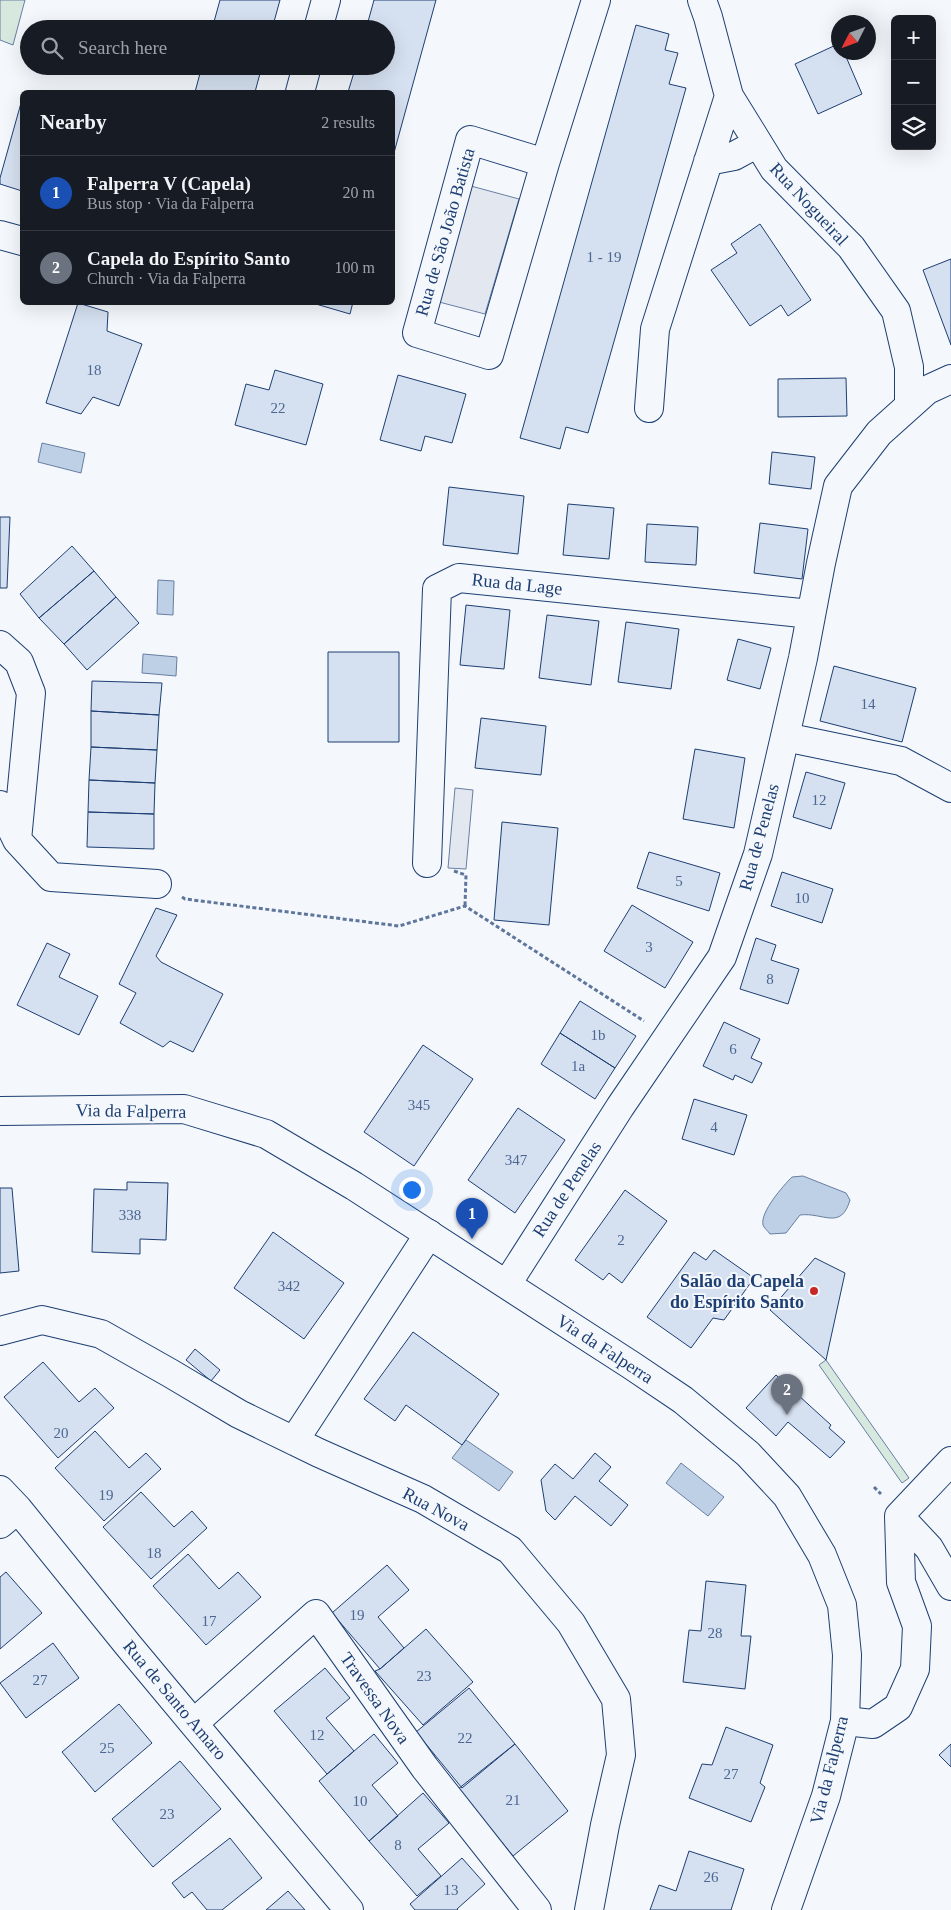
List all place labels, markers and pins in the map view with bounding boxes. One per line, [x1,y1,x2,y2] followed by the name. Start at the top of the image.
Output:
[456,1198,488,1239] pin: 1
[670,1271,804,1312] place label: Salão da Capela do Espírito Santo
[808,1285,820,1297] marker: Salão da Capela do Espírito Santo
[771,1374,803,1415] pin: 2

